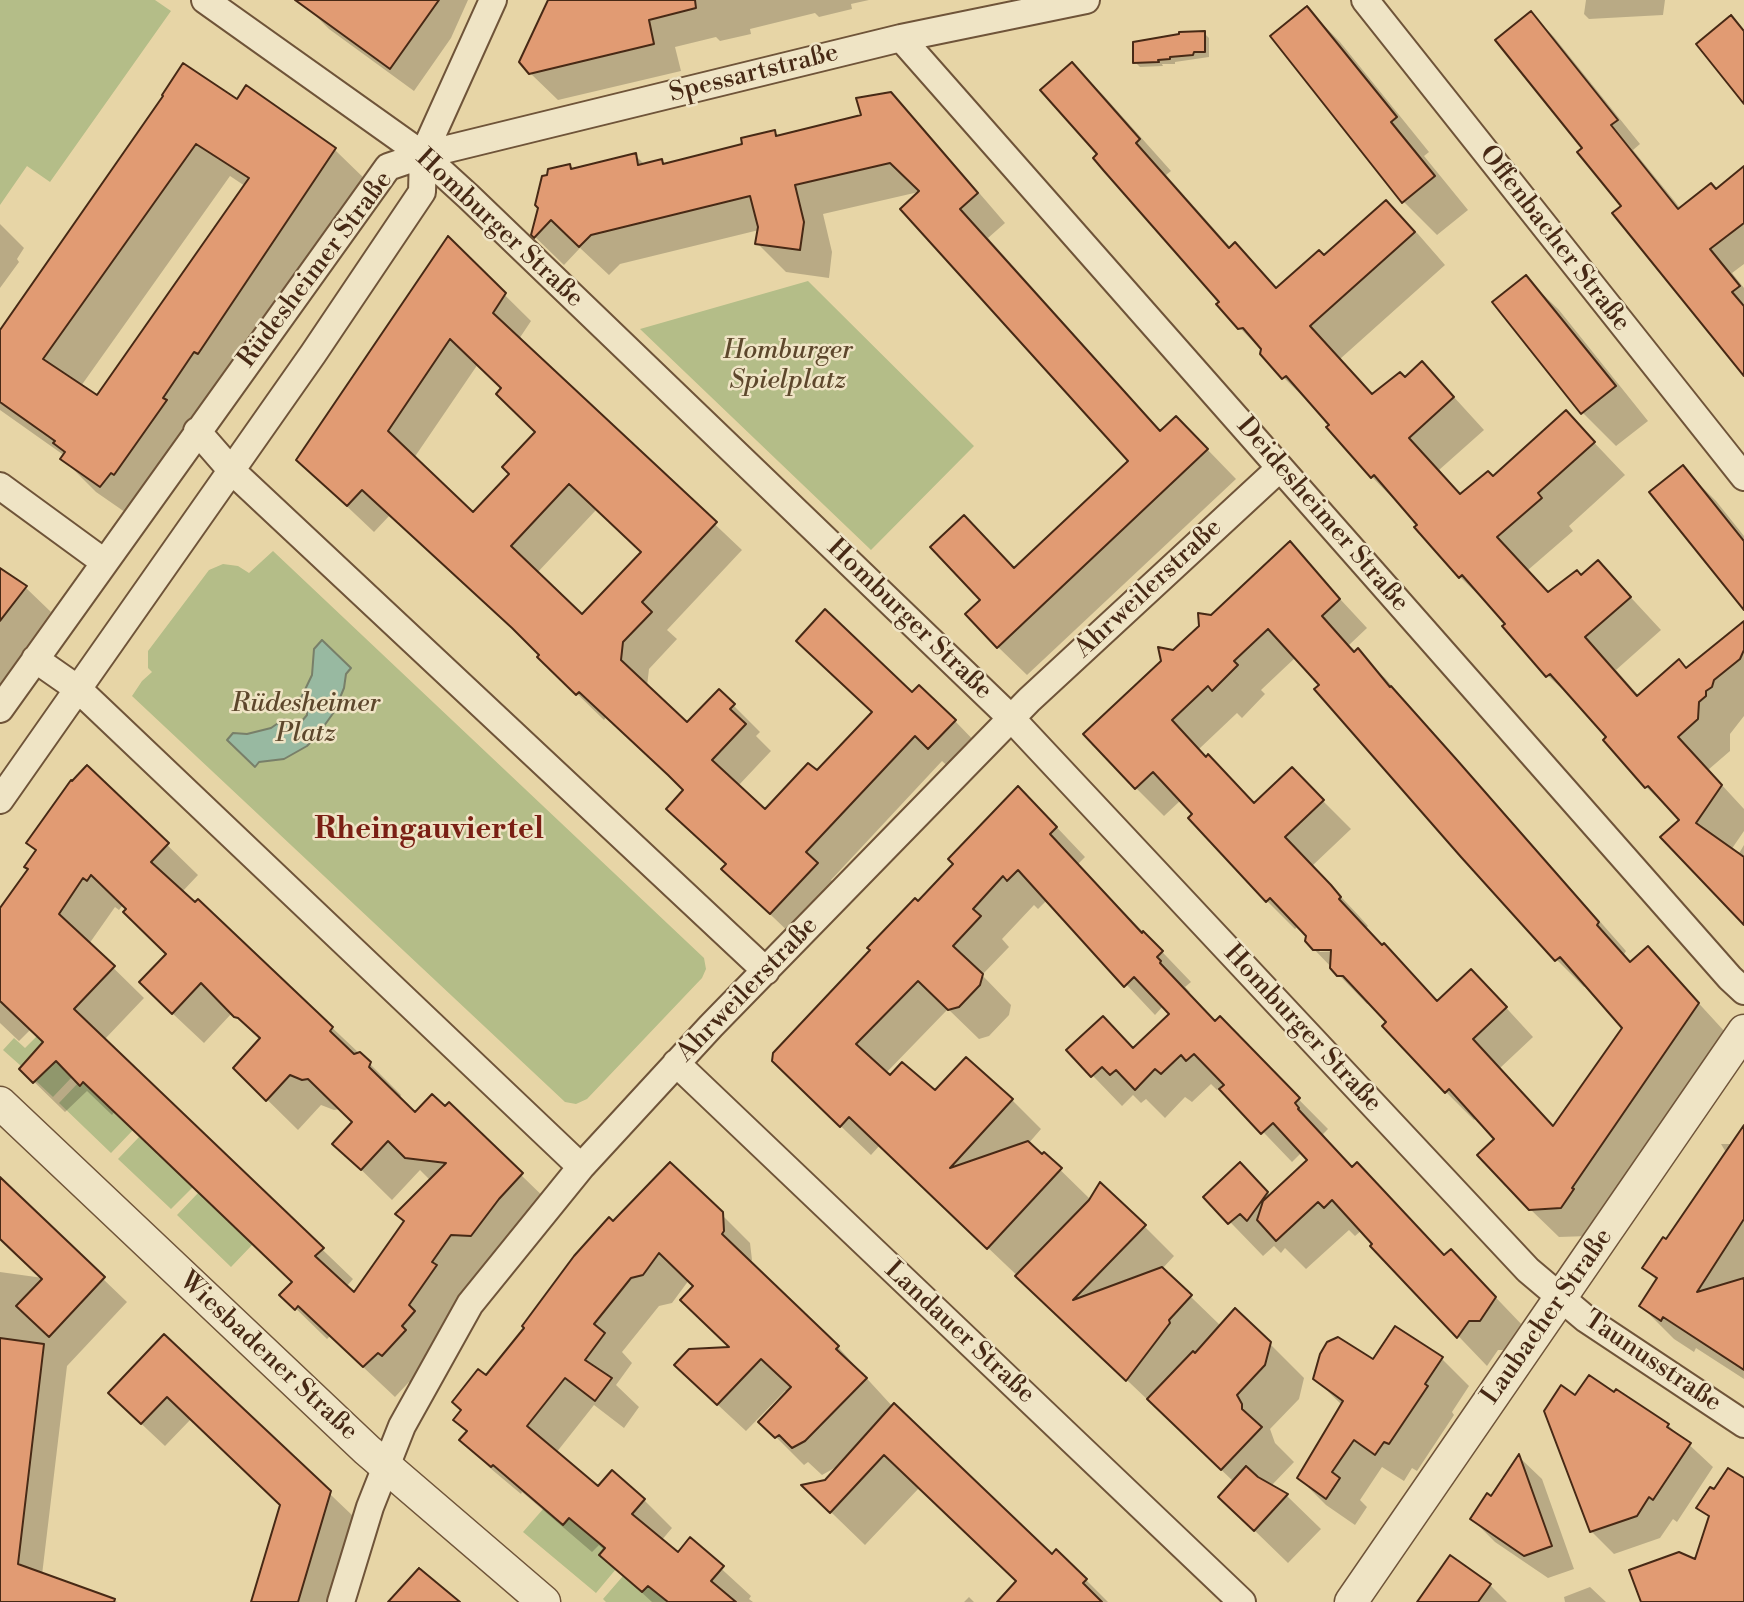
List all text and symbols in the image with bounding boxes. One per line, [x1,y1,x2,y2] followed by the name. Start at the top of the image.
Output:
[666,38,842,110] street label: Spessartstraße
[1472,140,1636,338] street label: Offenbacher Straße
[409,143,589,315] street label: Homburger Straße
[232,166,400,374] street label: Rüdesheimer Straße
[723,336,853,398] park label: Homburger Spielplatz
[1229,412,1415,618] street label: Deidesheimer Straße
[1069,513,1229,665] street label: Ahrweilerstraße
[820,533,998,707] street label: Homburger Straße
[232,689,380,750] park label: Rüdesheimer Platz
[314,813,544,849] district label: Rheingauviertel
[671,911,825,1069] street label: Ahrweilerstraße
[1216,939,1388,1119] street label: Homburger Straße
[1476,1223,1620,1411] street label: Laubacher Straße
[877,1255,1041,1411] street label: Landauer Straße
[172,1266,364,1448] street label: Wiesbadener Straße
[1577,1305,1727,1419] street label: Taunusstraße

